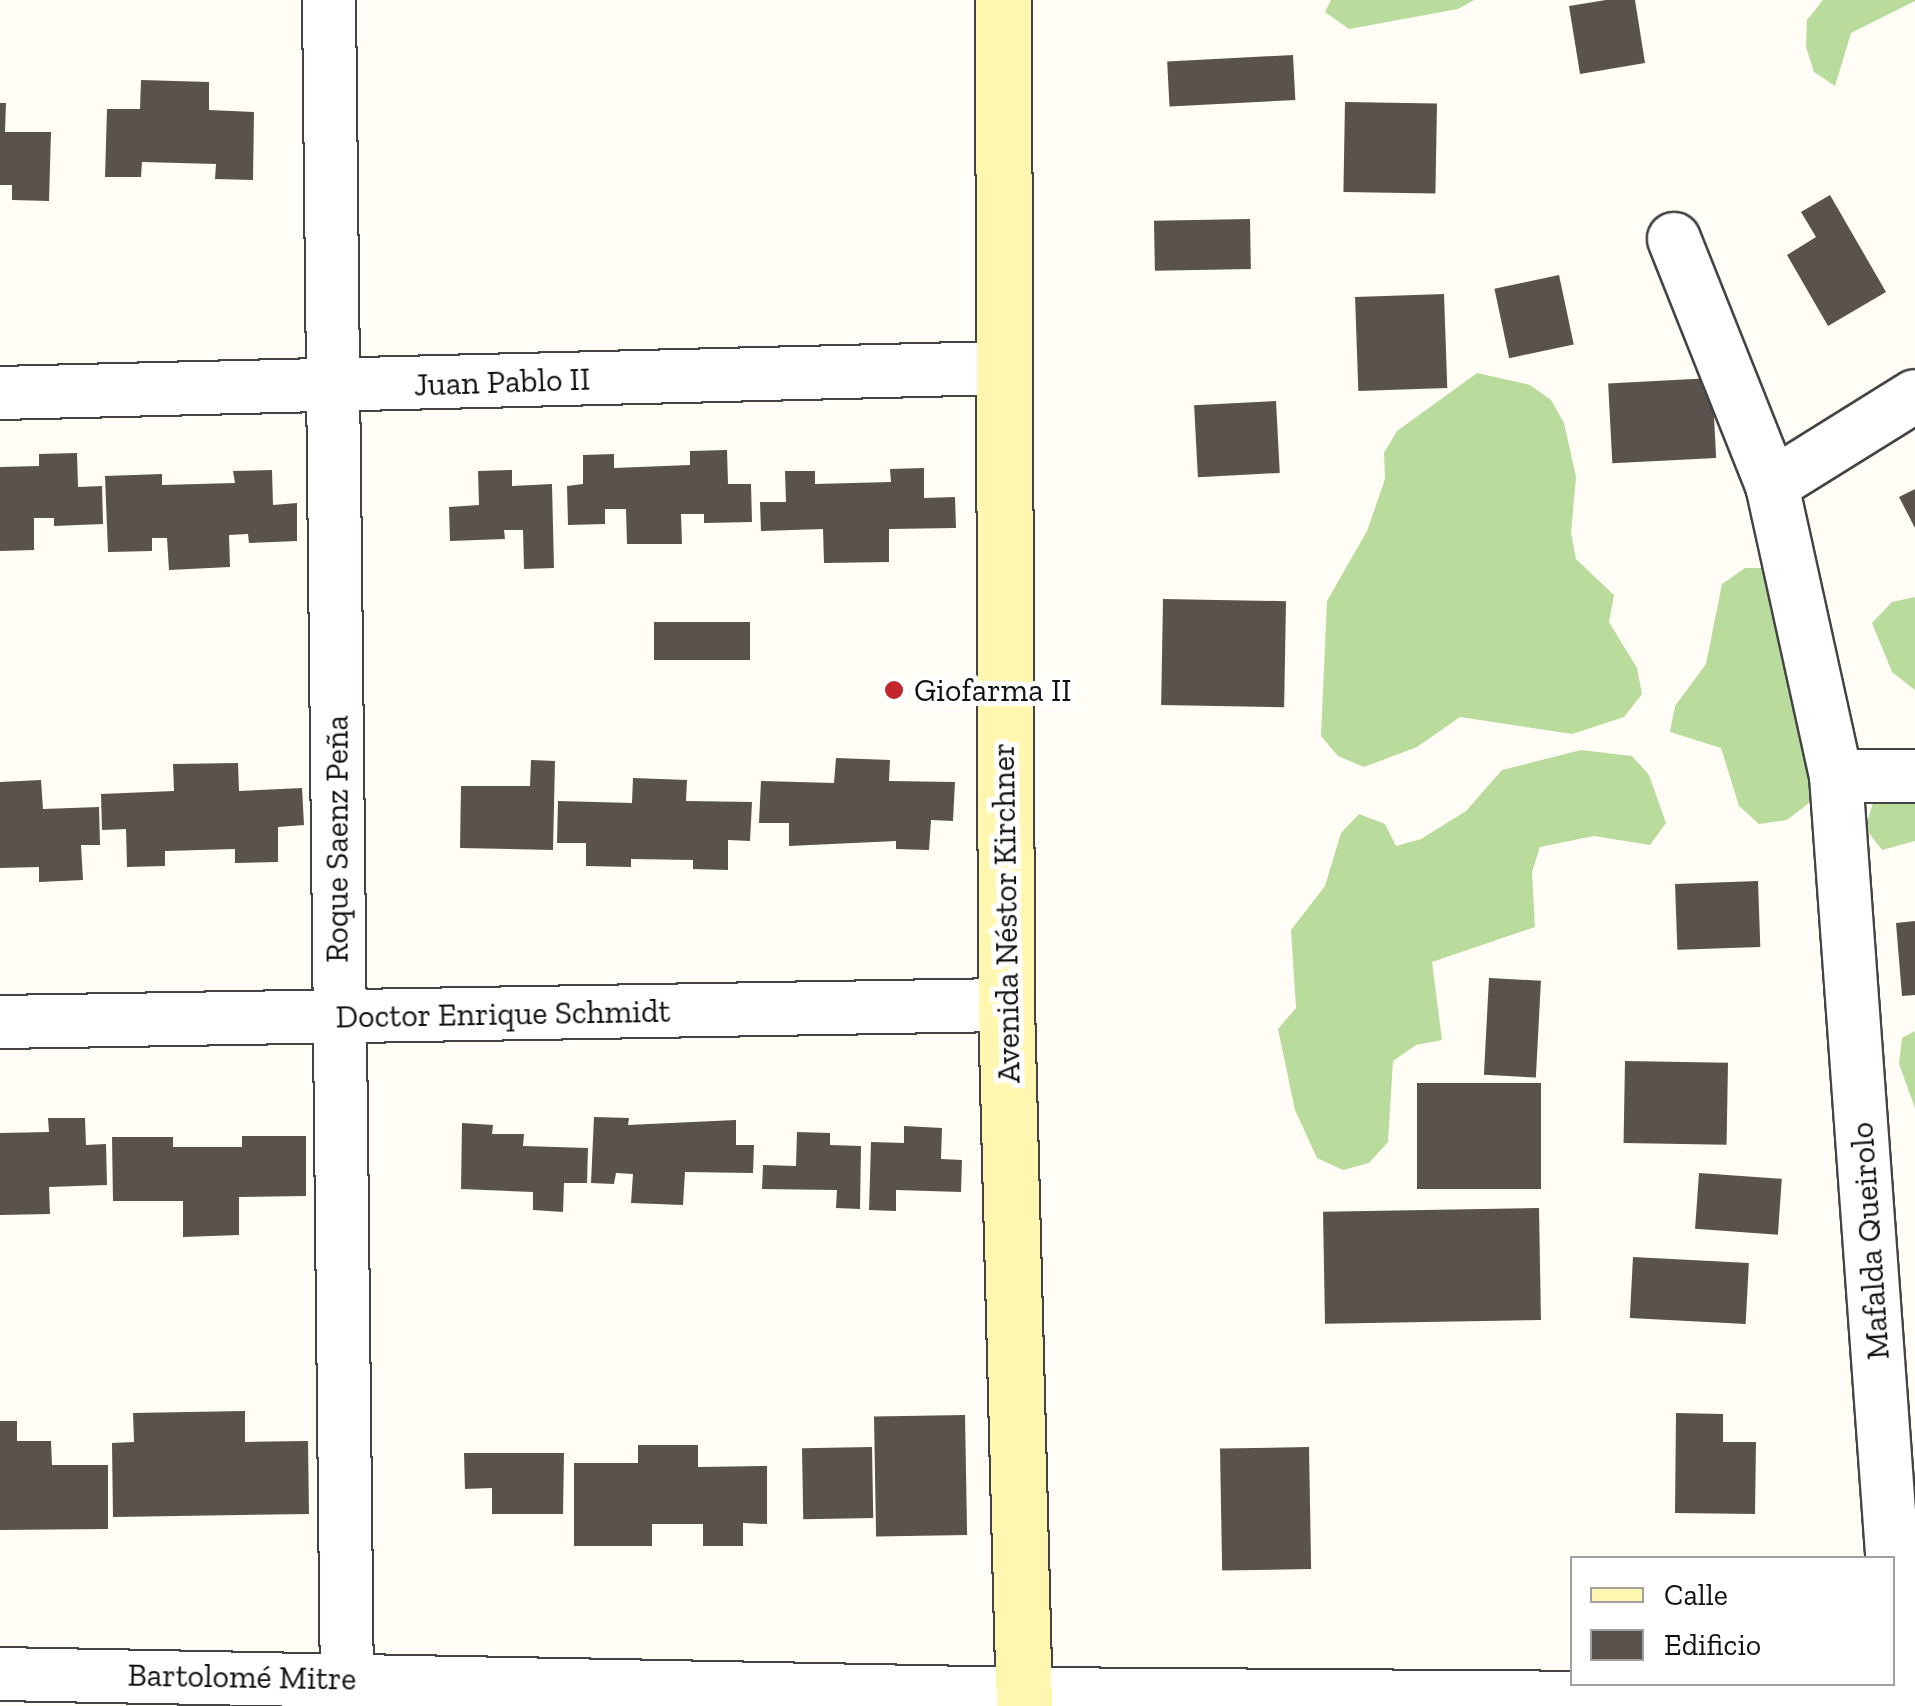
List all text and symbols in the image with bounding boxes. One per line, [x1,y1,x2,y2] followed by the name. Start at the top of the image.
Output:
[413,360,591,404] street label: Juan Pablo II
[914,671,1072,709] place label: Giofarma II
[883,679,905,701] marker: Giofarma II
[318,715,356,963] street label: Roque Saenz Peña
[984,742,1028,1084] street label: Avenida Néstor Kirchner
[335,992,671,1036] street label: Doctor Enrique Schmidt
[1843,1121,1897,1361] street label: Mafalda Queirolo
[1570,1556,1895,1686] legend
[1664,1577,1728,1613] text: Calle
[1664,1627,1761,1663] text: Edificio
[127,1656,357,1698] street label: Bartolomé Mitre

